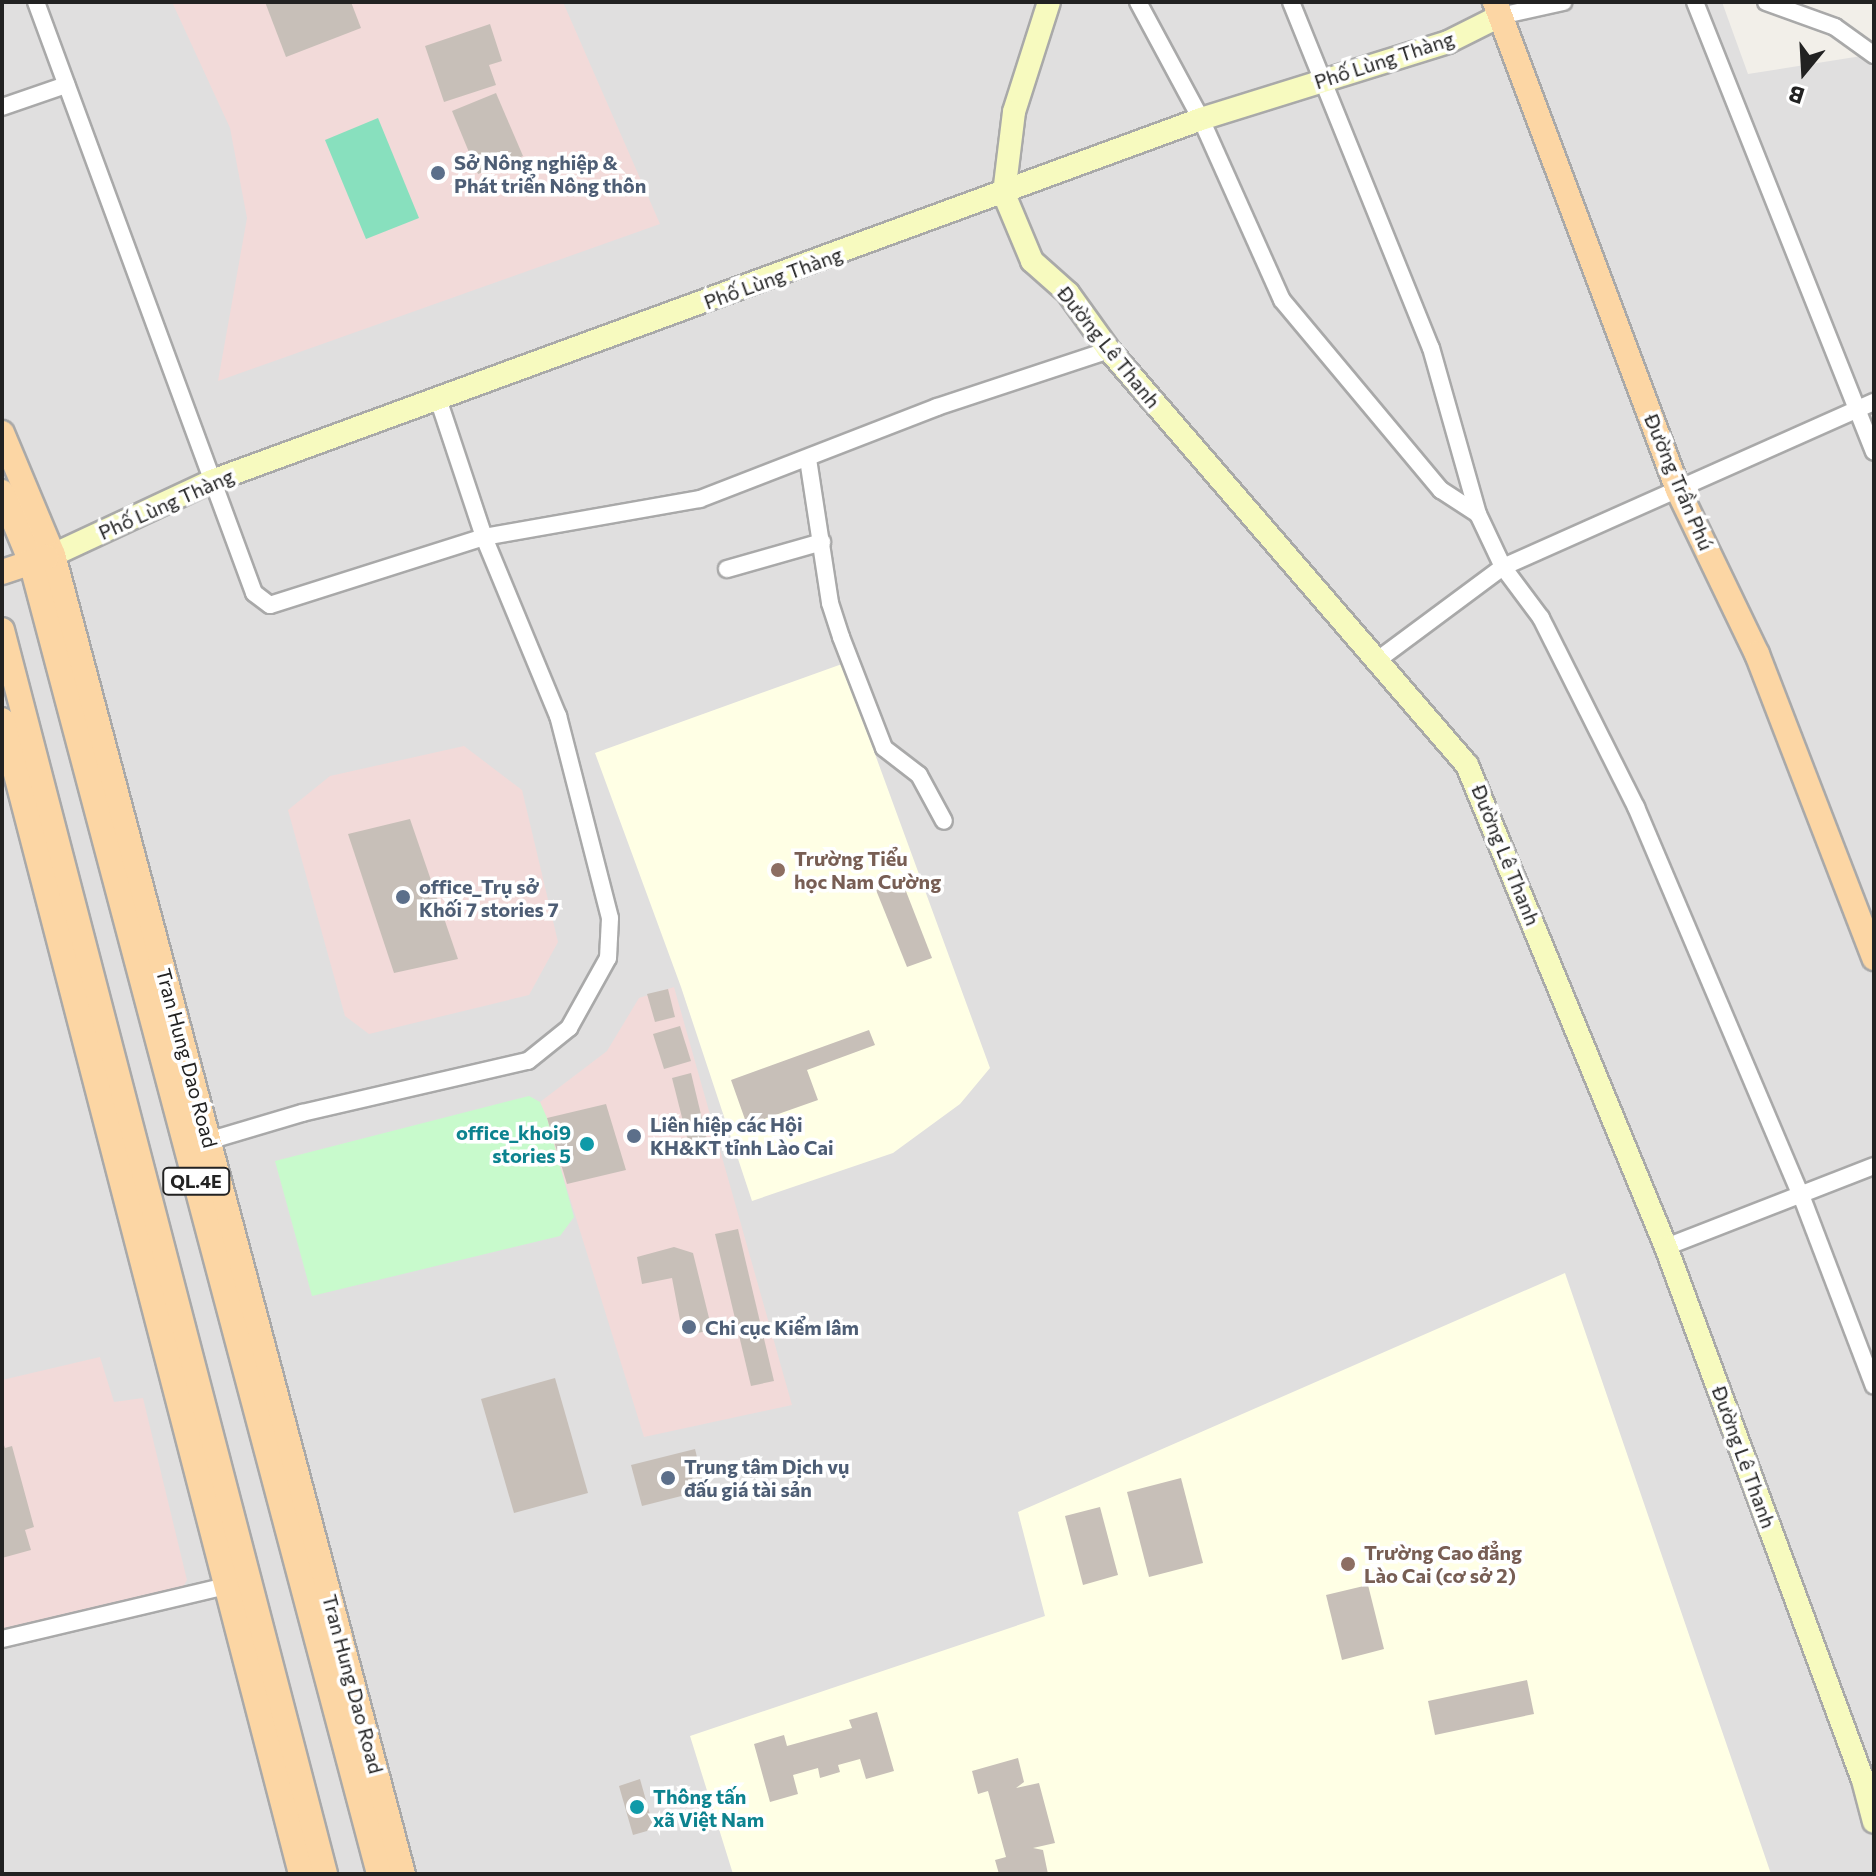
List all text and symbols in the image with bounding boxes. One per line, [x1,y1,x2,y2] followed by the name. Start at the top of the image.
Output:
[1311,26,1457,94] street label: Phố Lùng Thàng
[1764,32,1844,112] north arrow
[1785,80,1808,110] text: B
[454,150,646,197] place label: Sở Nông nghiệp & Phát triển Nông thôn
[429,164,447,182] marker: Sở Nông nghiệp & Phát triển Nông thôn
[701,242,845,314] street label: Phố Lùng Thàng
[1053,281,1165,413] street label: Đường Lê Thanh
[1639,410,1719,554] street label: Đường Trần Phú
[95,463,237,545] street label: Phố Lùng Thàng
[1467,781,1545,929] street label: Đường Lê Thanh
[794,846,941,893] place label: Trường Tiểu học Nam Cường
[769,861,787,879] marker: Trường Tiểu học Nam Cường
[419,874,559,921] place label: office_Trụ sở Khối 7 stories 7
[394,888,412,906] marker: office_Trụ sở Khối 7 stories 7
[152,966,222,1150] street label: Tran Hung Dao Road
[650,1112,834,1159] place label: Liên hiệp các Hội KH&KT tỉnh Lào Cai
[456,1120,571,1167] place label: office_khoi9 stories 5
[625,1127,643,1145] marker: Liên hiệp các Hội KH&KT tỉnh Lào Cai
[578,1135,596,1153] marker: office_khoi9 stories 5
[162,1167,230,1195] road number: QL.4E
[705,1315,859,1339] place label: Chi cục Kiểm lâm
[680,1318,698,1336] marker: Chi cục Kiểm lâm
[1707,1383,1781,1531] street label: Đường Lê Thanh
[684,1454,849,1501] place label: Trung tâm Dịch vụ đấu giá tài sản
[659,1469,677,1487] marker: Trung tâm Dịch vụ đấu giá tài sản
[1364,1540,1522,1587] place label: Trường Cao đẳng Lào Cai (cơ sở 2)
[1339,1555,1357,1573] marker: Trường Cao đẳng Lào Cai (cơ sở 2)
[318,1592,388,1776] street label: Tran Hung Dao Road
[653,1784,764,1831] place label: Thông tấn xã Việt Nam
[628,1798,646,1816] marker: Thông tấn xã Việt Nam

